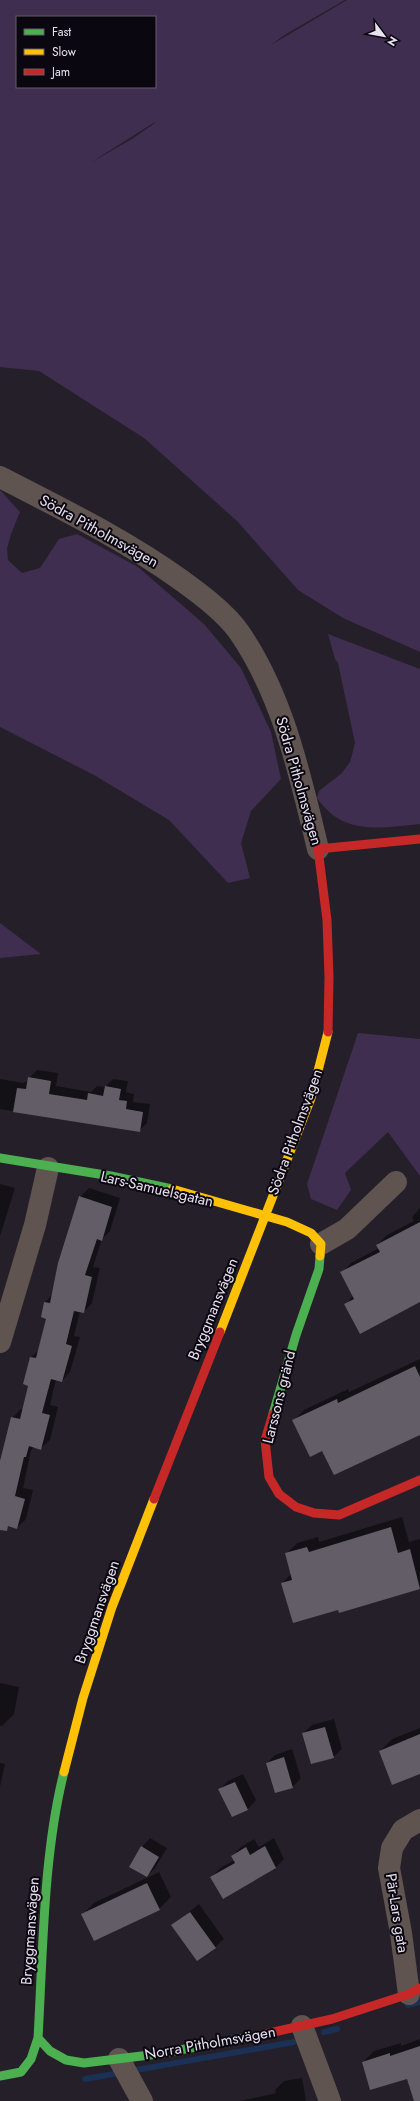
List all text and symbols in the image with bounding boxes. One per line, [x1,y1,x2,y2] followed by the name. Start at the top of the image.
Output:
[16,16,156,88] legend
[364,16,404,56] north arrow
[52,23,71,41] text: Fast
[383,33,402,49] text: N
[52,43,77,61] text: Slow
[50,63,70,81] text: Jam
[36,489,162,573] street label: Södra Pitholmsvägen
[270,714,328,848] street label: Södra Pitholmsvägen
[262,1066,328,1198] street label: Södra Pitholmsvägen
[98,1165,216,1213] street label: Lars-Samuelsgatan
[183,1255,243,1363] street label: Bryggmansvägen
[257,1348,301,1446] street label: Larssons gränd
[69,1557,125,1667] street label: Bryggmansvägen
[380,1872,414,1954] street label: Pär-Lars gata
[15,1876,45,1986] street label: Bryggmansvägen
[143,2021,277,2065] street label: Norra Pitholmsvägen

